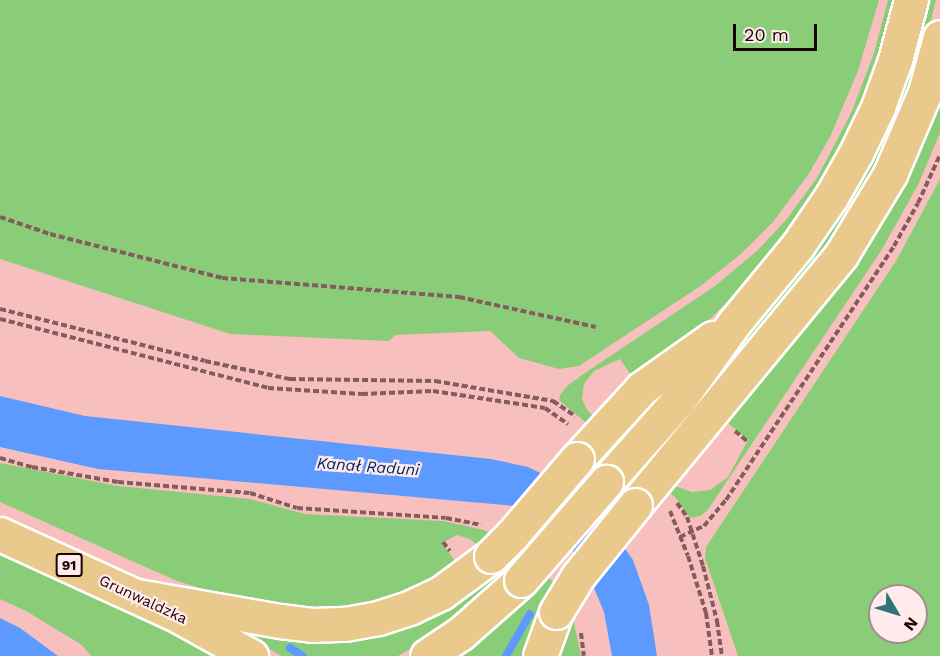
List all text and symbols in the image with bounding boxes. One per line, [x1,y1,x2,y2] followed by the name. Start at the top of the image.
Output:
[736,12,820,50] scale bar
[744,24,789,45] text: 20 m
[316,454,420,480] water label: Kanał Raduni
[56,554,82,576] road number: 91
[96,572,190,628] street label: Grunwaldzka
[868,584,928,644] north arrow
[900,614,922,635] text: N

